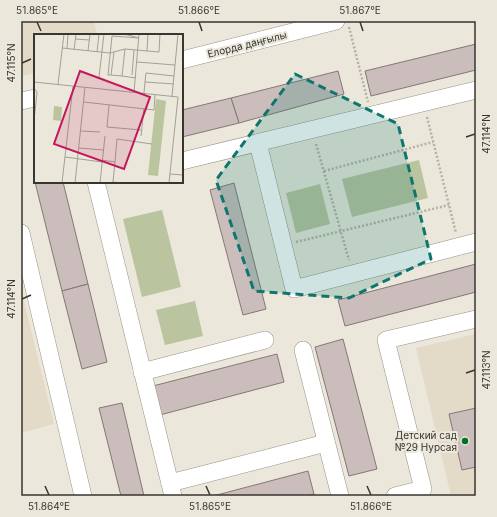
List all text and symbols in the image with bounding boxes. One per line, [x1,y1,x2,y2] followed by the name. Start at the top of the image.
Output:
[16,4,58,16] text: 51.865°E
[178,4,220,16] text: 51.866°E
[339,4,381,16] text: 51.867°E
[206,28,288,60] street label: Елорда даңғылы
[34,34,183,183] inset map
[5,43,17,83] text: 47.115°N
[480,114,492,154] text: 47.114°N
[5,279,17,319] text: 47.114°N
[480,350,492,390] text: 47.113°N
[395,429,457,453] place label: Детский сад №29 Нурсая
[460,436,470,446] marker: Детский сад №29 Нурсая
[28,500,70,512] text: 51.864°E
[189,500,231,512] text: 51.865°E
[350,500,392,512] text: 51.866°E

